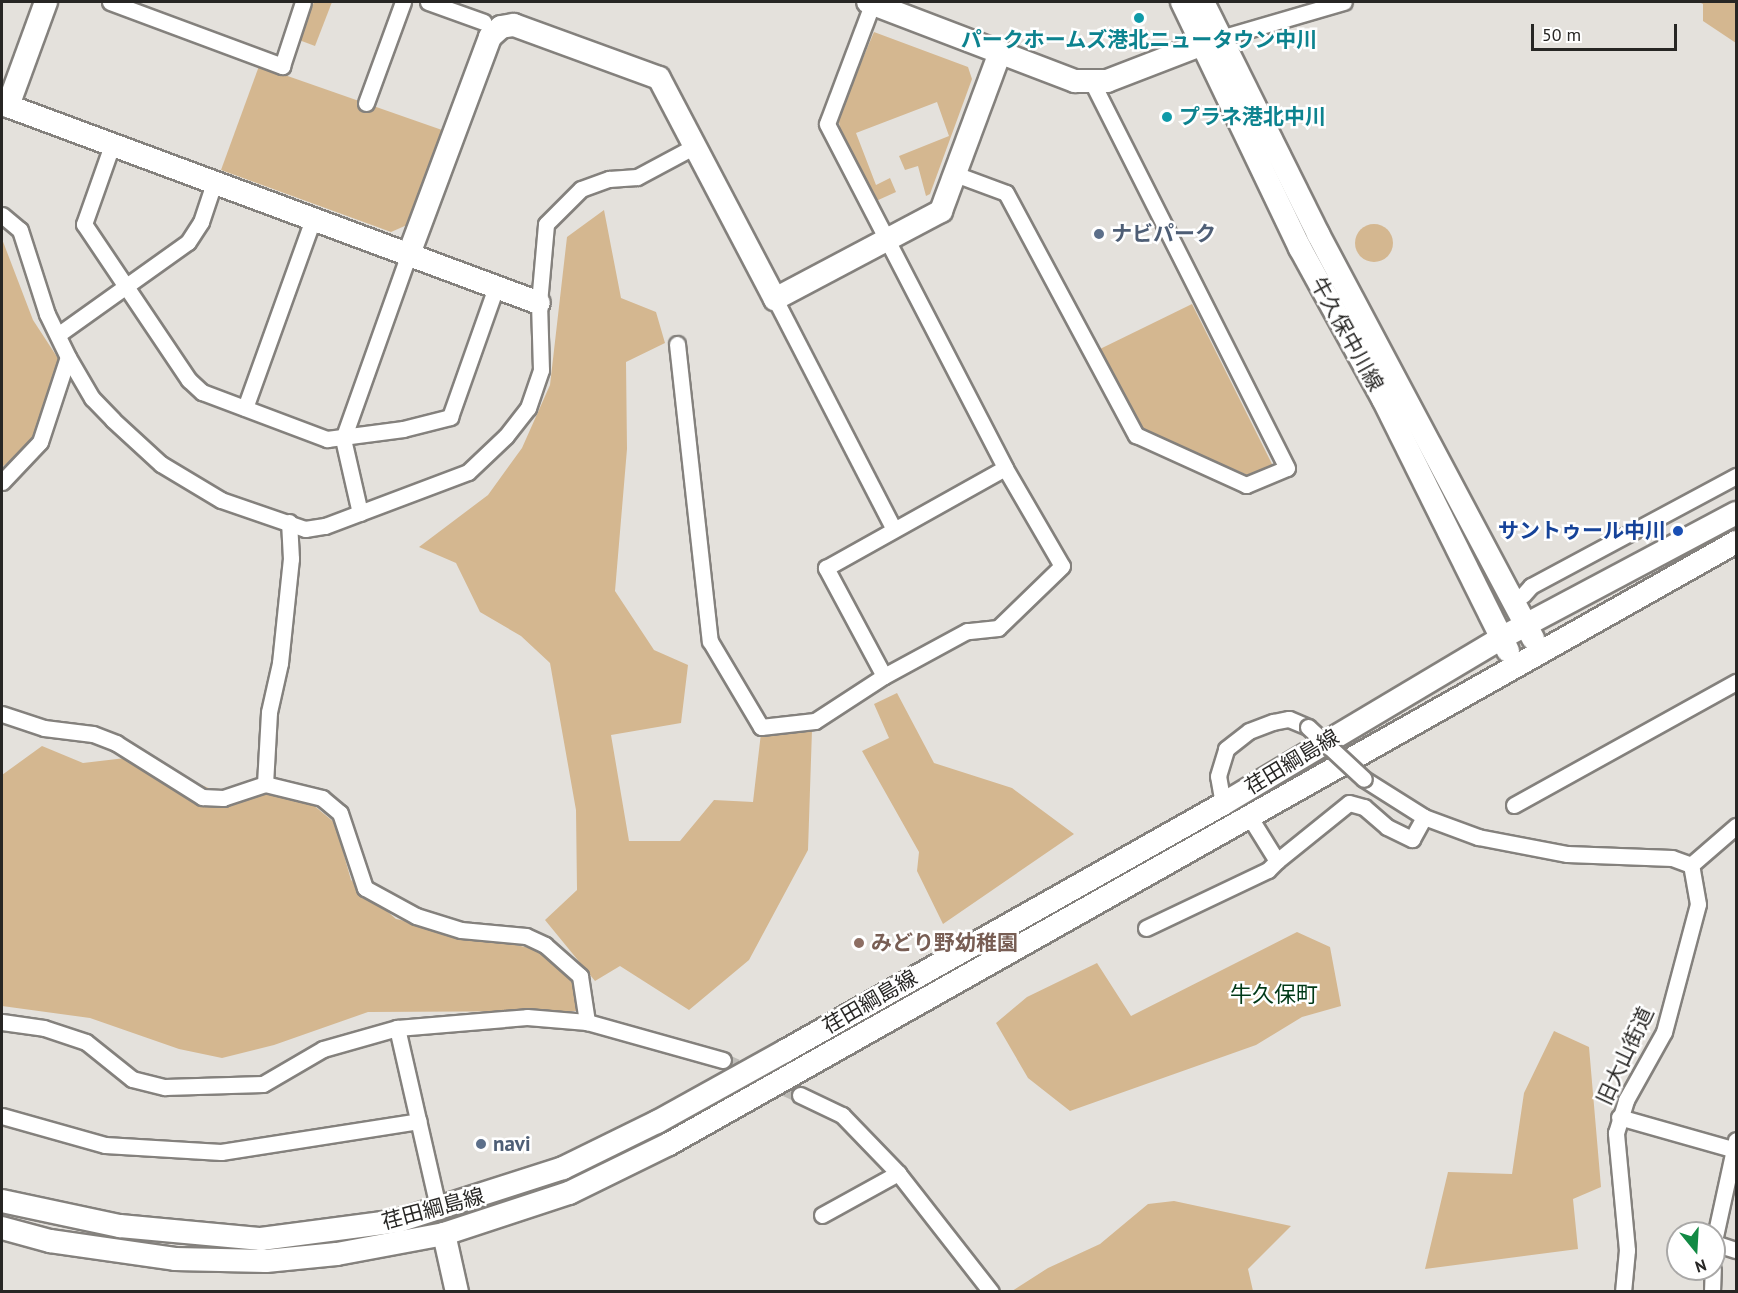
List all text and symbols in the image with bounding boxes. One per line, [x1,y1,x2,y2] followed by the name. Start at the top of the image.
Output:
[1132,11,1146,25] marker: パークホームズ港北ニュータウン中川
[1534,12,1680,50] scale bar
[1542,23,1581,46] text: 50 m
[961,27,1317,53] place label: パークホームズ港北ニュータウン中川
[1179,104,1326,130] place label: プラネ港北中川
[1160,110,1174,124] marker: プラネ港北中川
[1111,221,1216,247] place label: ナビパーク
[1092,227,1106,241] marker: ナビパーク
[1305,273,1389,395] street label: 牛久保中川線
[1498,518,1666,544] place label: サントゥール中川
[1671,524,1685,538] marker: サントゥール中川
[1241,724,1343,800] street label: 荏田綱島線
[871,930,1018,956] place label: みどり野幼稚園
[852,936,866,950] marker: みどり野幼稚園
[818,965,922,1039] street label: 荏田綱島線
[1230,982,1318,1008] district label: 牛久保町
[1591,1003,1659,1109] street label: 旧大山街道
[493,1131,531,1157] place label: navi
[474,1137,488,1151] marker: navi
[379,1183,487,1235] street label: 荏田綱島線
[1666,1221,1726,1281] north arrow
[1693,1255,1709,1277] text: N

